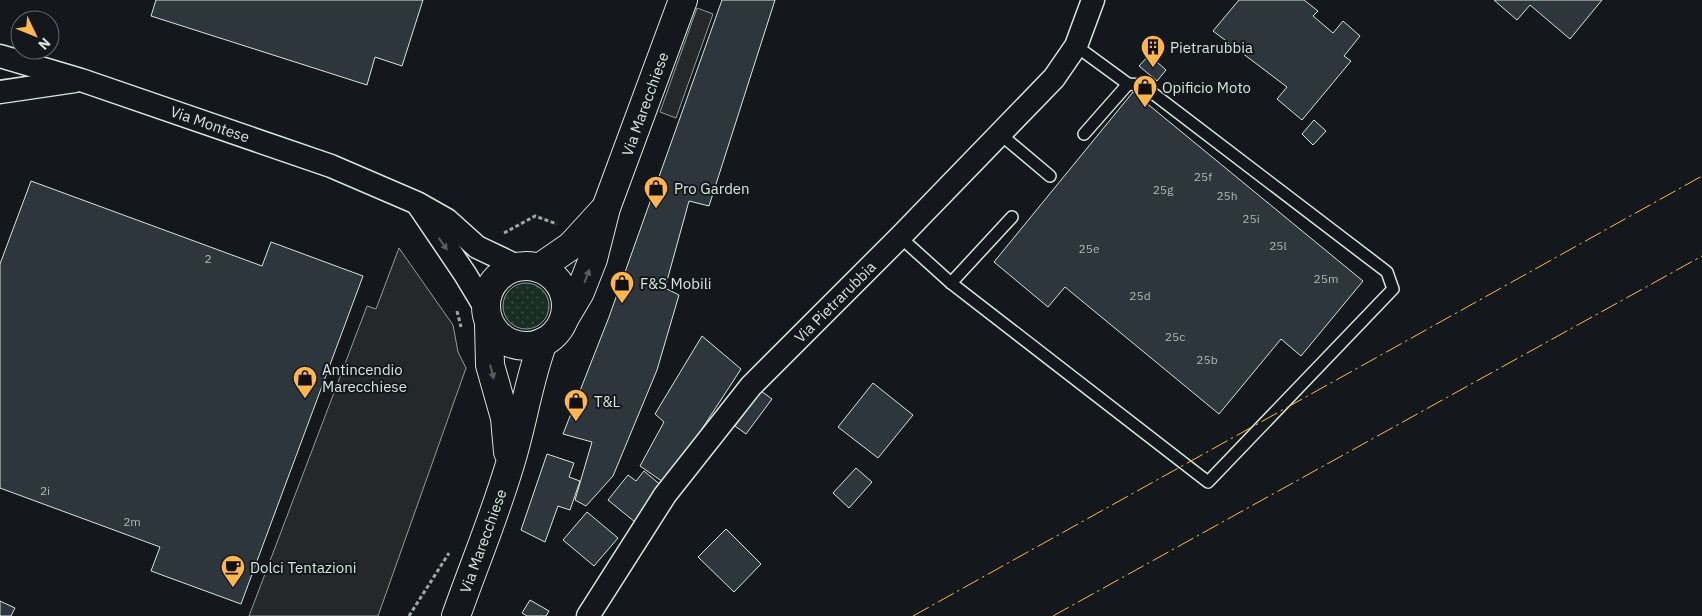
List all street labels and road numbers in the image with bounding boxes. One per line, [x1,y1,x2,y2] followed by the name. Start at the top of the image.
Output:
[617,49,673,159] street label: Via Marecchiese
[168,102,252,146] street label: Via Montese
[790,257,880,347] street label: Via Pietrarubbia
[455,486,511,596] street label: Via Marecchiese

